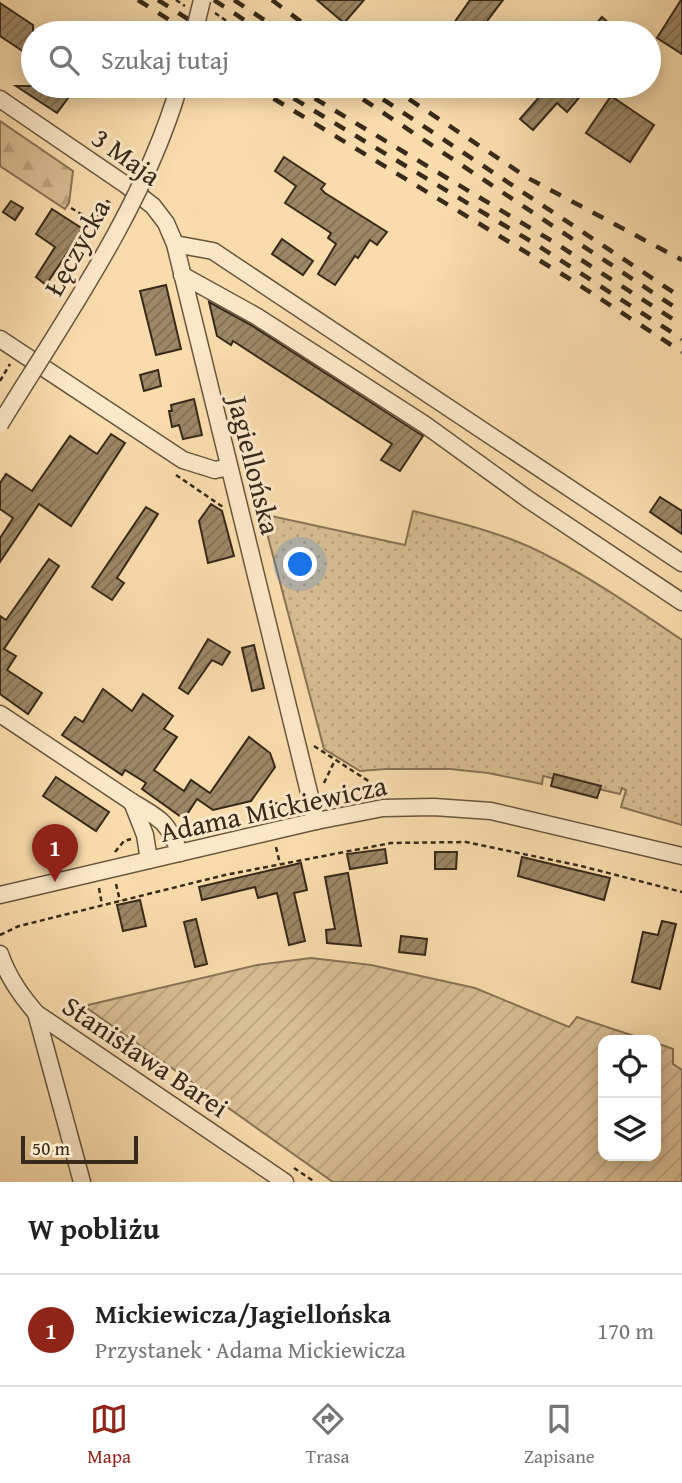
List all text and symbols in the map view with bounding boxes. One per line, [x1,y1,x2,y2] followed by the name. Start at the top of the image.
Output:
[21,21,661,98] search box
[101,40,229,79] text: Szukaj tutaj
[45,41,83,79] icon: search
[84,117,171,196] street label: 3 Maja
[33,191,120,303] street label: Łęczycka
[217,389,292,539] street label: Jagiellońska
[283,547,317,581] your location
[156,764,391,852] street label: Adama Mickiewicza
[32,824,78,882] pin: 1
[55,985,237,1127] street label: Stanisława Barei
[598,1035,661,1161] map controls
[598,1035,661,1098] button: locate
[598,1098,661,1161] button: layers
[21,1133,138,1165] scale bar
[32,1134,70,1162] text: 50 m
[28,1206,160,1250] text: W pobliżu
[95,1294,391,1333] text: Mickiewicza/Jagiellońska
[45,1314,57,1347] text: 1
[597,1314,654,1347] text: 170 m
[95,1333,406,1366] text: Przystanek · Adama Mickiewicza
[87,1400,131,1470] tab: Mapa
[306,1400,349,1470] tab: Trasa
[524,1400,595,1470] tab: Zapisane

